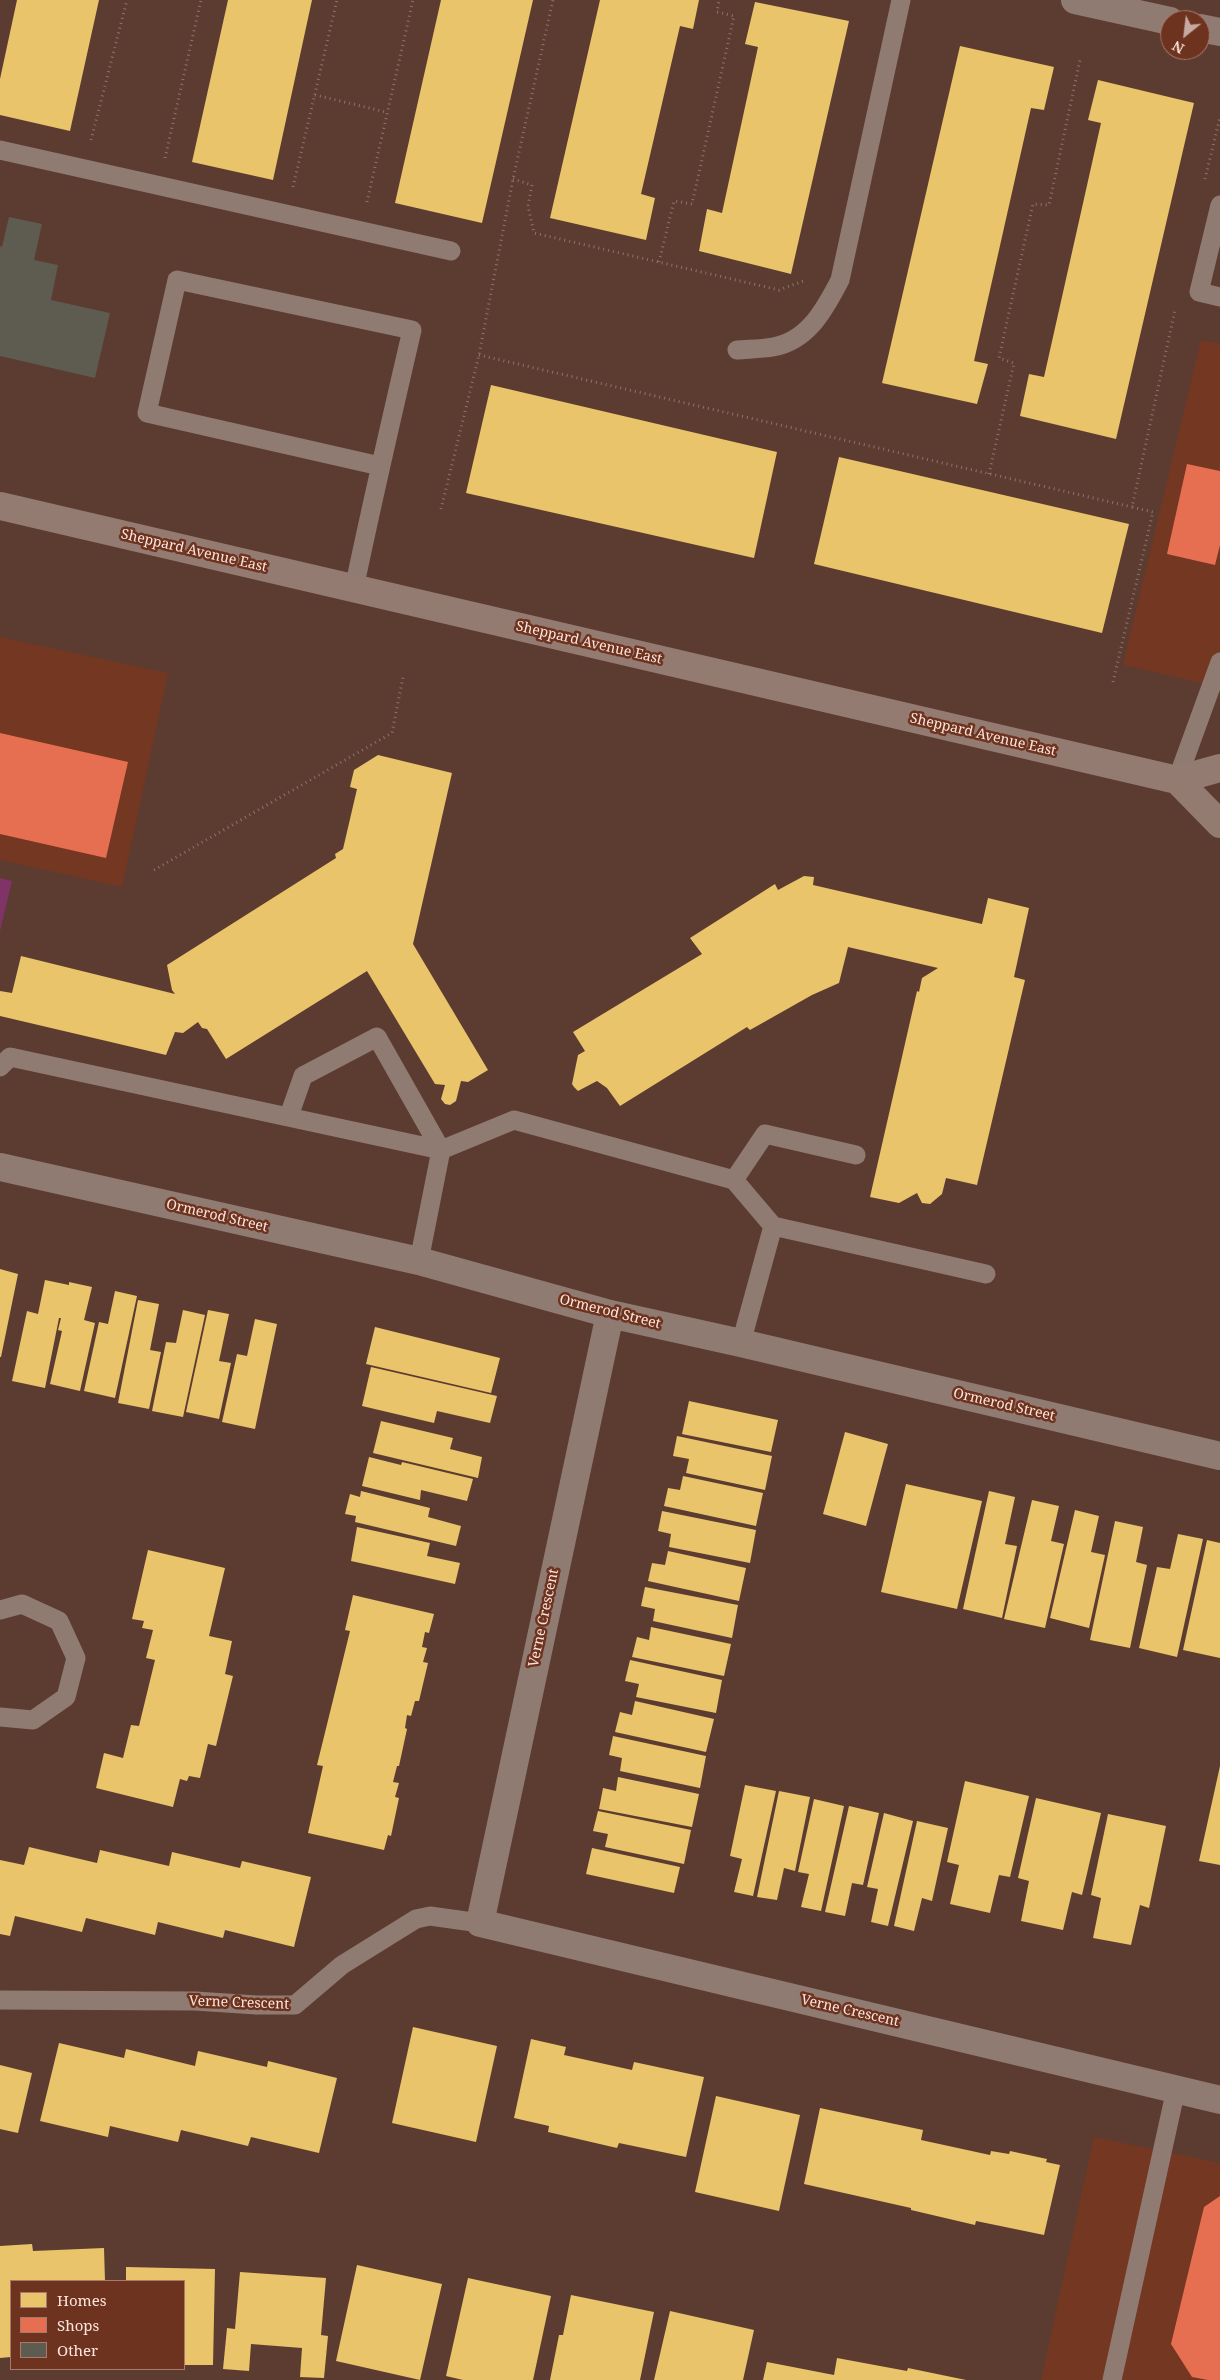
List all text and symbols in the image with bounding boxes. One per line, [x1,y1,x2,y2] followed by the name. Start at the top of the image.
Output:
[1160,10,1210,60] north arrow
[1169,37,1187,59] text: N
[119,526,269,576] street label: Sheppard Avenue East
[514,618,664,668] street label: Sheppard Avenue East
[908,710,1058,760] street label: Sheppard Avenue East
[165,1196,269,1236] street label: Ormerod Street
[558,1291,662,1333] street label: Ormerod Street
[952,1385,1056,1425] street label: Ormerod Street
[525,1567,563,1669] street label: Verne Crescent
[799,1992,901,2030] street label: Verne Crescent
[189,1993,289,2013] street label: Verne Crescent
[10,2280,185,2370] legend
[57,2290,107,2310] text: Homes
[57,2315,99,2335] text: Shops
[57,2340,98,2360] text: Other

